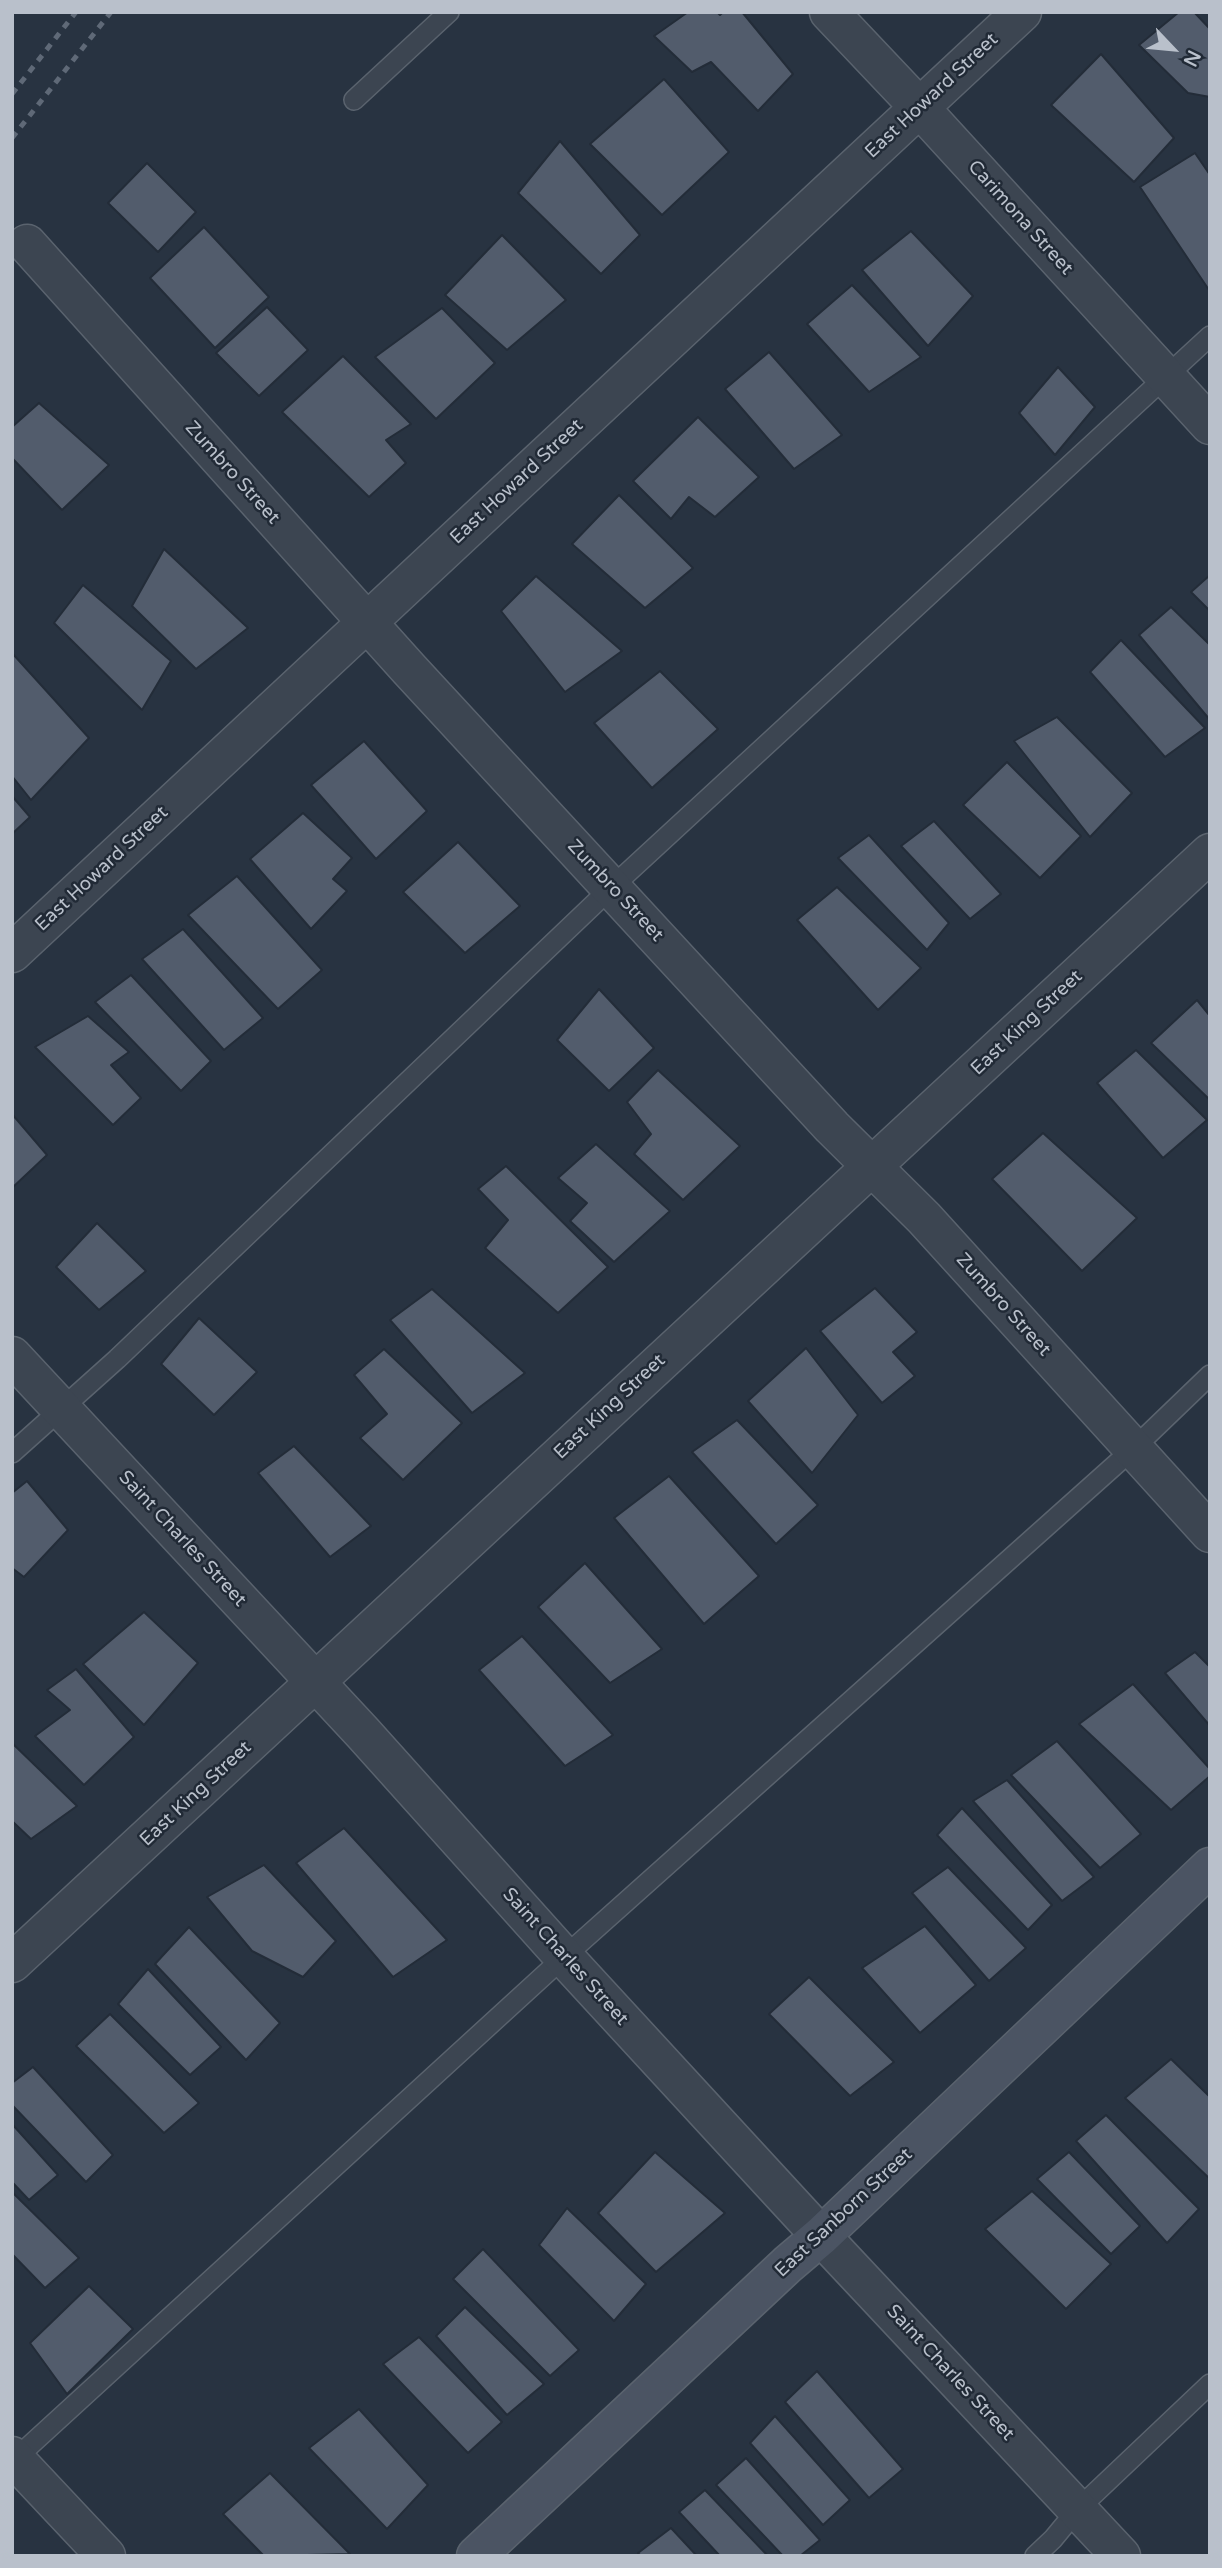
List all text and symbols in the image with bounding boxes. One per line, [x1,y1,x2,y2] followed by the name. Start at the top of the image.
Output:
[1138,14,1208,84] north arrow
[861,29,1003,163] street label: East Howard Street
[1179,47,1205,70] text: N
[963,156,1077,280] street label: Carimona Street
[446,415,588,549] street label: East Howard Street
[180,417,284,529] street label: Zumbro Street
[31,802,173,936] street label: East Howard Street
[562,835,668,947] street label: Zumbro Street
[967,966,1087,1080] street label: East King Street
[951,1249,1055,1361] street label: Zumbro Street
[550,1350,670,1464] street label: East King Street
[113,1466,251,1612] street label: Saint Charles Street
[136,1737,256,1851] street label: East King Street
[497,1884,633,2030] street label: Saint Charles Street
[771,2143,917,2283] street label: East Sanborn Street
[881,2300,1019,2446] street label: Saint Charles Street

